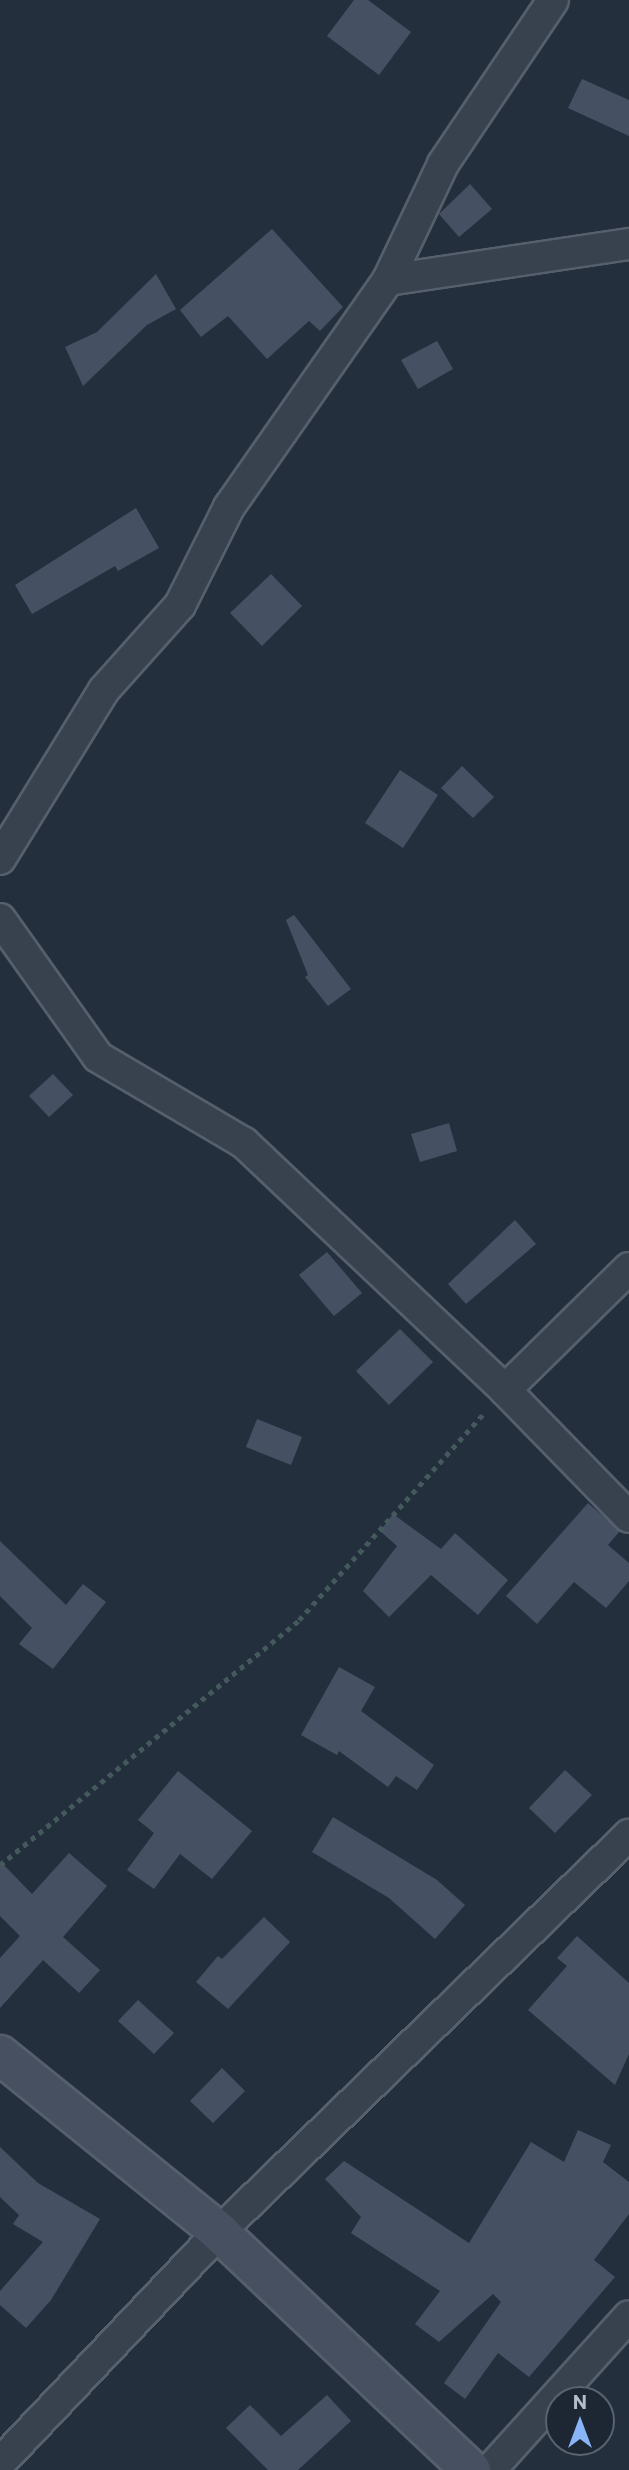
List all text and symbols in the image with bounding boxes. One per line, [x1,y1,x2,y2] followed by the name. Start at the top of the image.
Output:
[545,2386,615,2456] north arrow
[573,2390,587,2413] text: N

